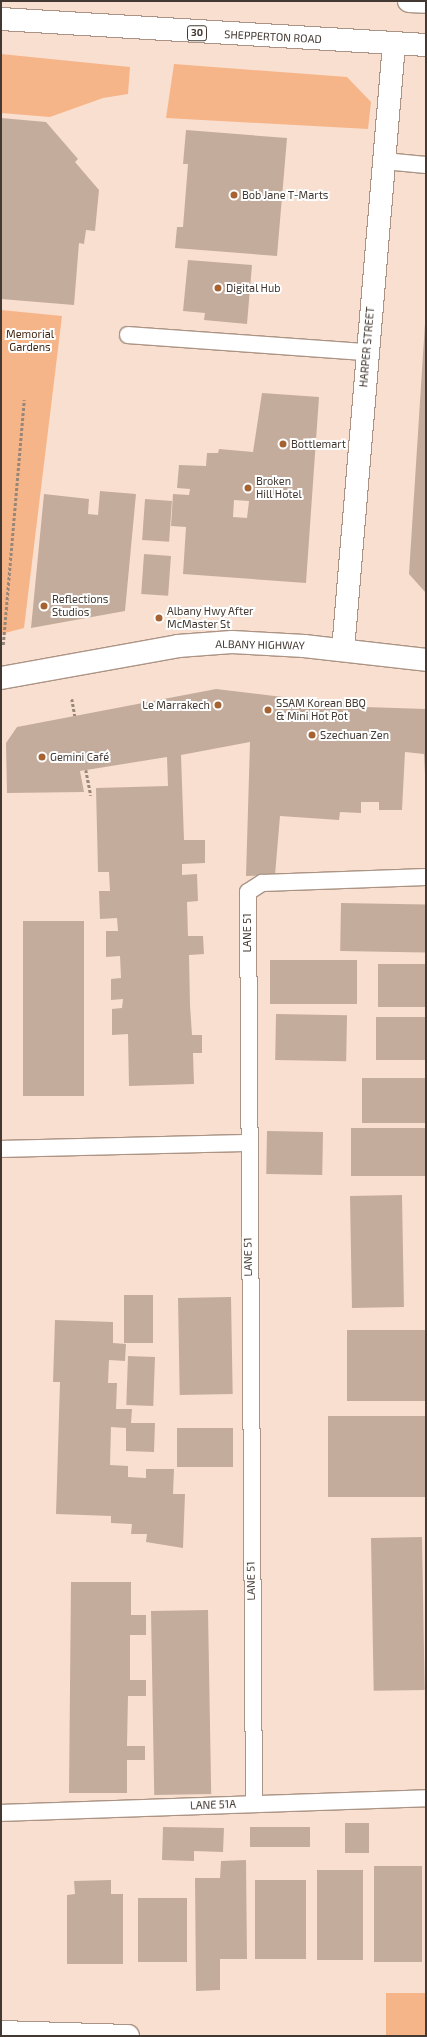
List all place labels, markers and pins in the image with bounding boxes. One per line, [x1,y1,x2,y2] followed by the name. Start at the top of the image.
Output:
[242,188,329,202] place label: Bob Jane T-Marts
[229,190,239,200] marker: Bob Jane T-Marts
[226,281,281,295] place label: Digital Hub
[213,283,223,293] marker: Digital Hub
[291,437,346,451] place label: Bottlemart
[278,439,288,449] marker: Bottlemart
[256,475,302,501] place label: Broken Hill Hotel
[243,483,253,493] marker: Broken Hill Hotel
[52,593,108,619] place label: Reflections Studios
[39,601,49,611] marker: Reflections Studios
[167,605,254,631] place label: Albany Hwy After McMaster St
[154,613,164,623] marker: Albany Hwy After McMaster St
[276,697,366,723] place label: SSAM Korean BBQ & Mini Hot Pot
[142,698,210,712] place label: Le Marrakech
[213,700,223,710] marker: Le Marrakech
[263,705,273,715] marker: SSAM Korean BBQ & Mini Hot Pot
[320,728,389,742] place label: Szechuan Zen
[307,730,317,740] marker: Szechuan Zen
[50,750,109,764] place label: Gemini Café
[37,752,47,762] marker: Gemini Café

